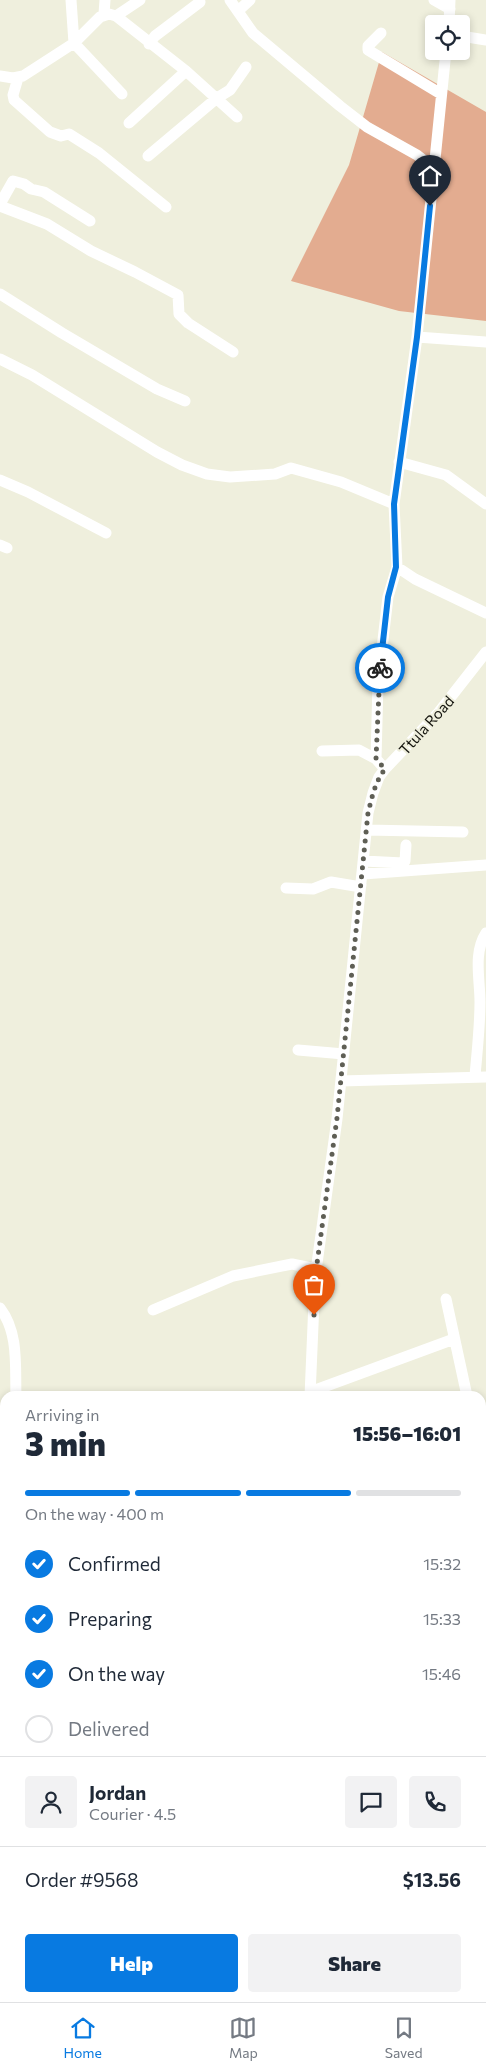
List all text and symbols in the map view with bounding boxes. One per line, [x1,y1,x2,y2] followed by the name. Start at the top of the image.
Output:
[425,15,470,60] map controls
[425,15,470,60] button: locate
[409,155,451,206] pin
[416,162,444,190] icon: home
[355,643,405,693] courier
[366,654,394,682] icon: bike
[395,692,457,758] street label: Ttula Road
[293,1264,335,1315] pin
[300,1271,328,1299] icon: bag
[25,1405,99,1424] text: Arriving in
[353,1422,461,1445] text: 15:56–16:01
[25,1423,106,1463] text: 3 min
[25,1504,164,1523] text: On the way · 400 m
[25,1550,53,1578] icon: check
[68,1552,161,1575] text: Confirmed
[423,1554,461,1573] text: 15:32
[25,1605,53,1633] icon: check
[68,1607,152,1630] text: Preparing
[423,1609,461,1628] text: 15:33
[25,1660,53,1688] icon: check
[68,1662,165,1685] text: On the way
[422,1664,461,1683] text: 15:46
[68,1717,149,1740] text: Delivered
[25,1776,77,1828] button: person
[345,1776,397,1828] button: chat
[409,1776,461,1828] button: phone
[89,1781,146,1804] text: Jordan
[89,1804,176,1823] text: Courier · 4.5
[25,1868,139,1891] text: Order #9568
[403,1868,461,1891] text: $13.56
[25,1934,238,1992] button: Help
[248,1934,461,1992] button: Share
[63,2014,102,2061] tab: Home
[229,2014,258,2061] tab: Map
[385,2014,423,2061] tab: Saved

